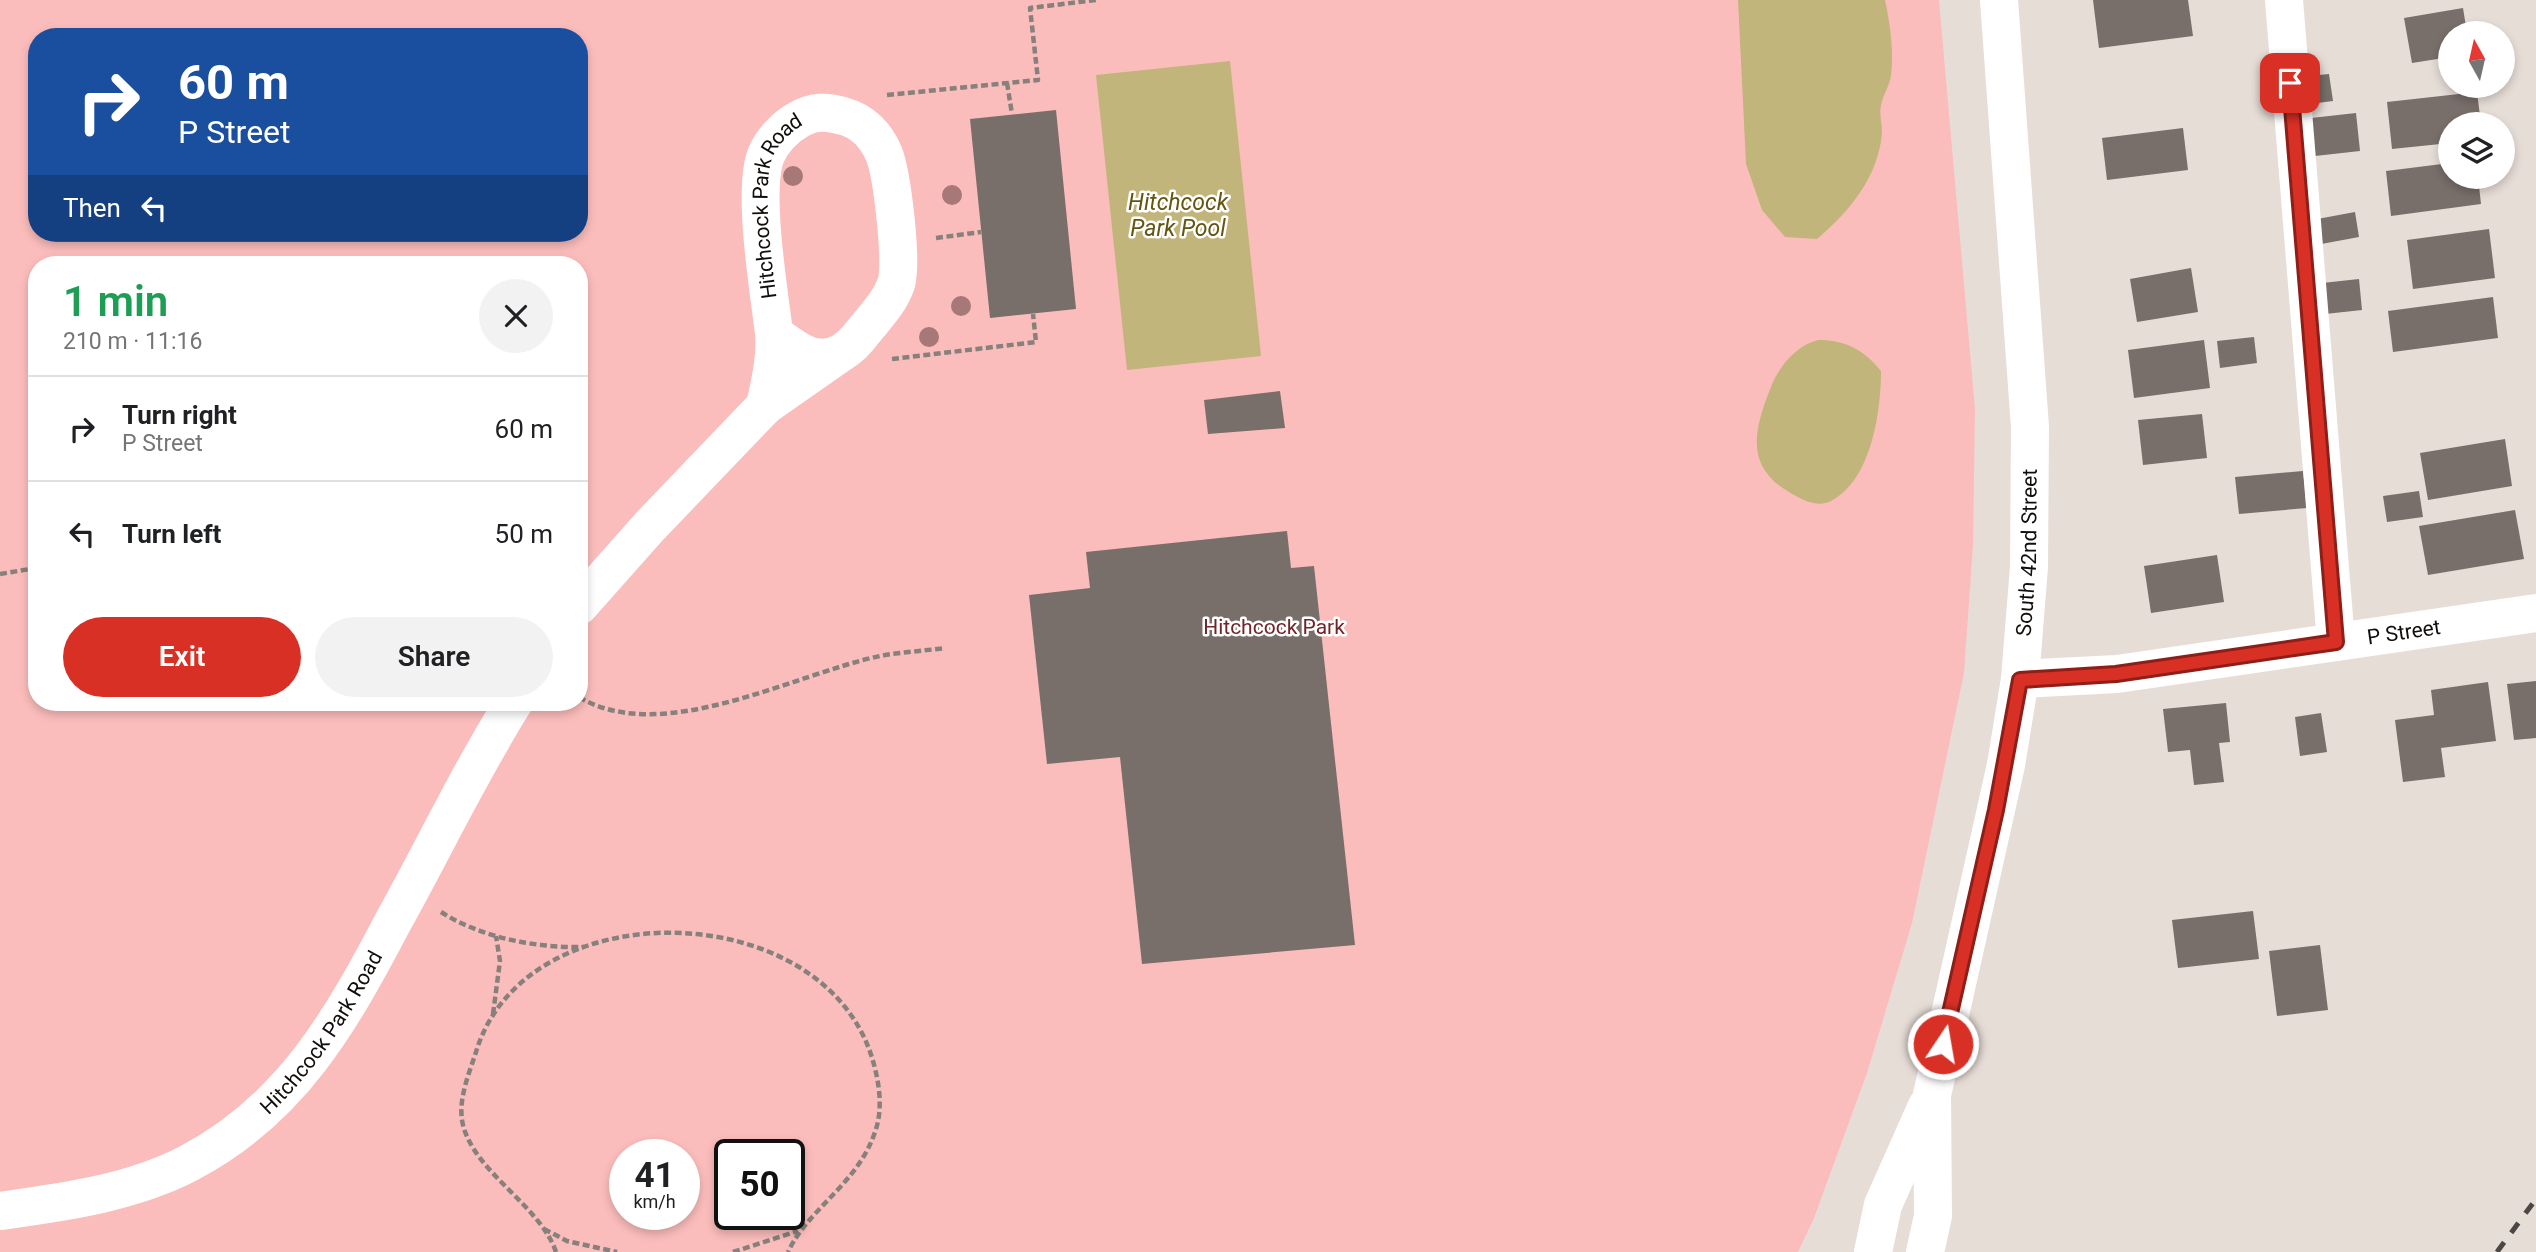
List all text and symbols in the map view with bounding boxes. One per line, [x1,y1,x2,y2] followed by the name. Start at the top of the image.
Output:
[2438,21,2515,98] north arrow
[2438,21,2515,189] map controls
[2260,53,2320,113] pin
[178,54,289,111] text: 60 m
[63,56,154,147] icon: right
[2271,64,2309,102] icon: arrive
[749,108,806,300] street label: Hitchcock Park Road
[2438,112,2515,189] button: layers
[178,113,291,151] text: P Street
[135,189,173,227] icon: left
[1128,189,1229,242] water label: Hitchcock Park Pool
[63,193,121,223] text: Then
[63,277,168,326] text: 1 min
[479,279,553,353] button: close
[63,328,202,355] text: 210 m · 11:16
[122,400,237,430] text: Turn right
[63,410,101,448] icon: right
[495,414,553,444] text: 60 m
[122,430,203,457] text: P Street
[2011,469,2042,637] street label: South 42nd Street
[63,515,101,553] icon: left
[122,519,221,549] text: Turn left
[495,519,553,549] text: 50 m
[1203,615,1345,639] park label: Hitchcock Park
[2366,615,2442,649] street label: P Street
[63,617,301,697] button: Exit
[315,617,553,697] button: Share
[255,947,387,1119] street label: Hitchcock Park Road
[1906,1007,1980,1081] position arrow
[714,1139,805,1230] speed limit sign: 50
[634,1155,675,1196] text: 41
[633,1191,676,1212] text: km/h

